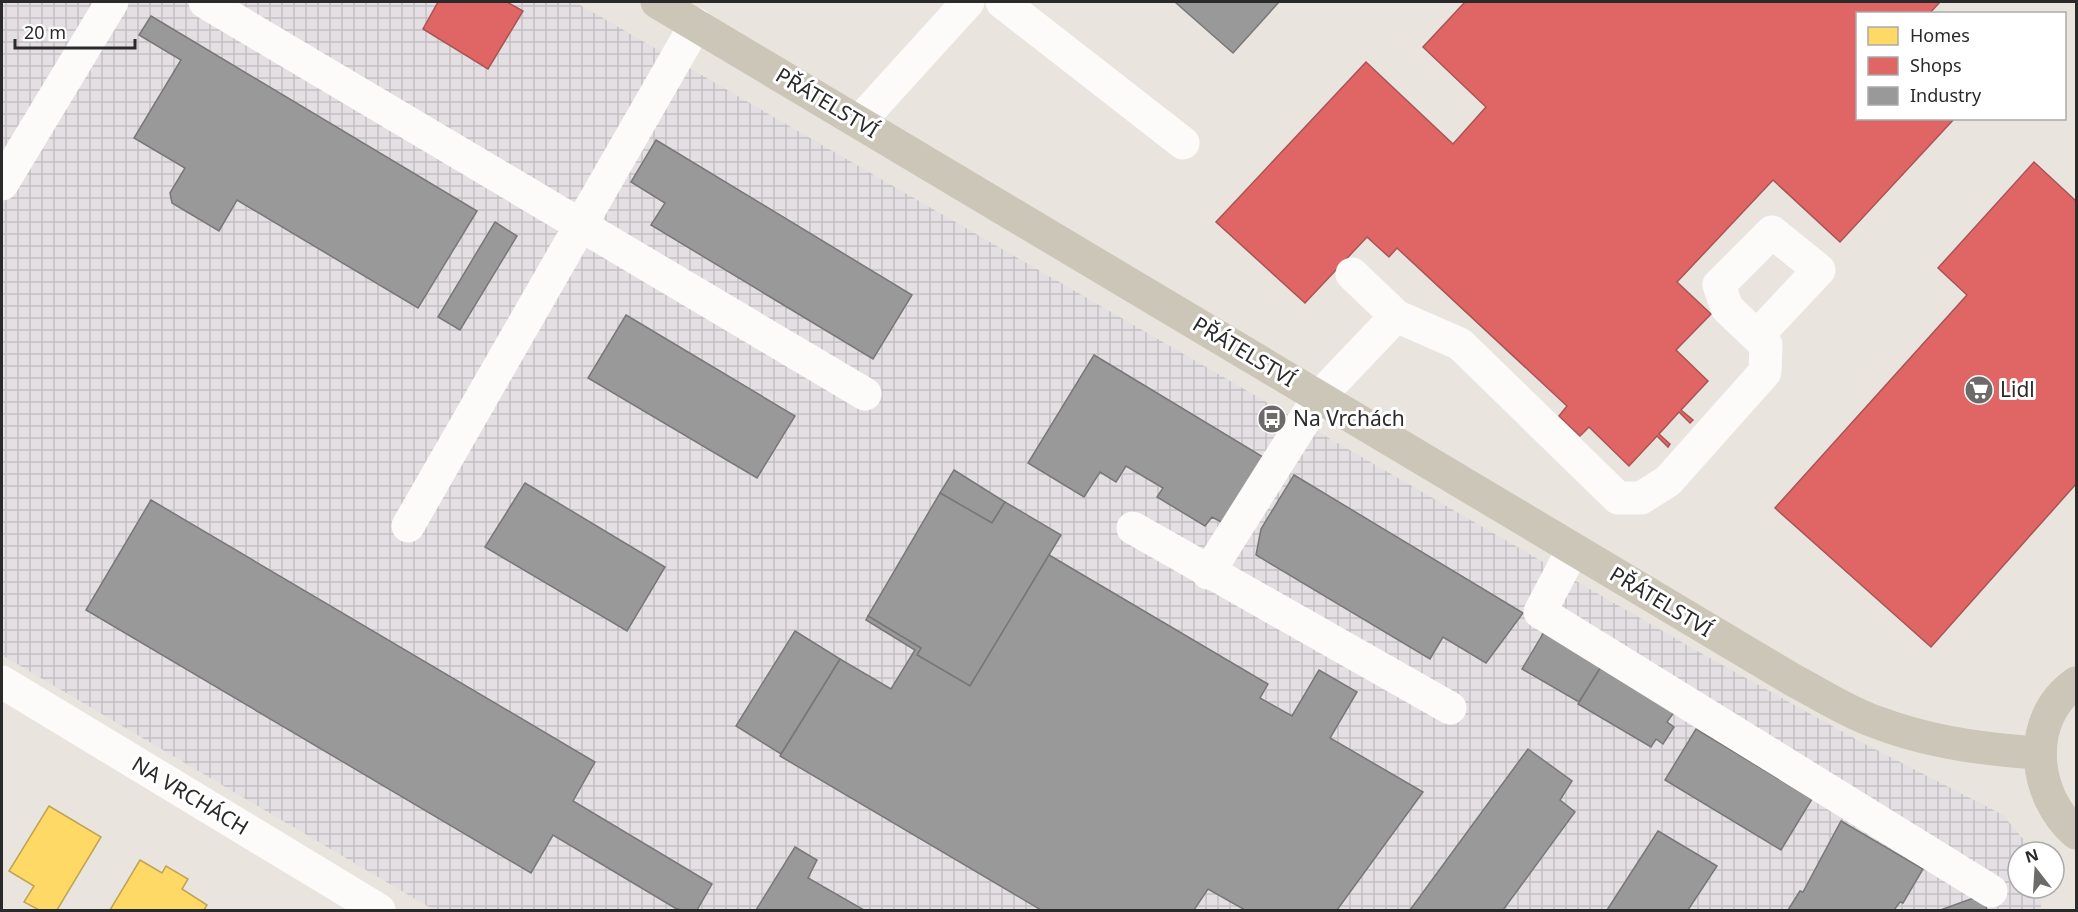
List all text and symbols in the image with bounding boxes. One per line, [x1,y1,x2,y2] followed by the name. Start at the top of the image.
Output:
[15,12,135,50] scale bar
[1856,12,2066,120] legend
[24,20,66,44] text: 20 m
[1910,23,1970,47] text: Homes
[1910,53,1962,77] text: Shops
[771,61,884,144] street label: PŘÁTELSTVÍ
[1910,83,1982,107] text: Industry
[1188,310,1301,393] street label: PŘÁTELSTVÍ
[1963,374,1995,406] supermarket icon: Lidl
[2000,375,2035,403] place label: Lidl
[1256,403,1288,435] bus stop icon: Na Vrchách
[1293,404,1405,432] place label: Na Vrchách
[1605,560,1718,643] street label: PŘÁTELSTVÍ
[127,749,254,841] street label: NA VRCHÁCH
[2006,840,2066,900] north arrow
[2022,843,2041,868] text: N

